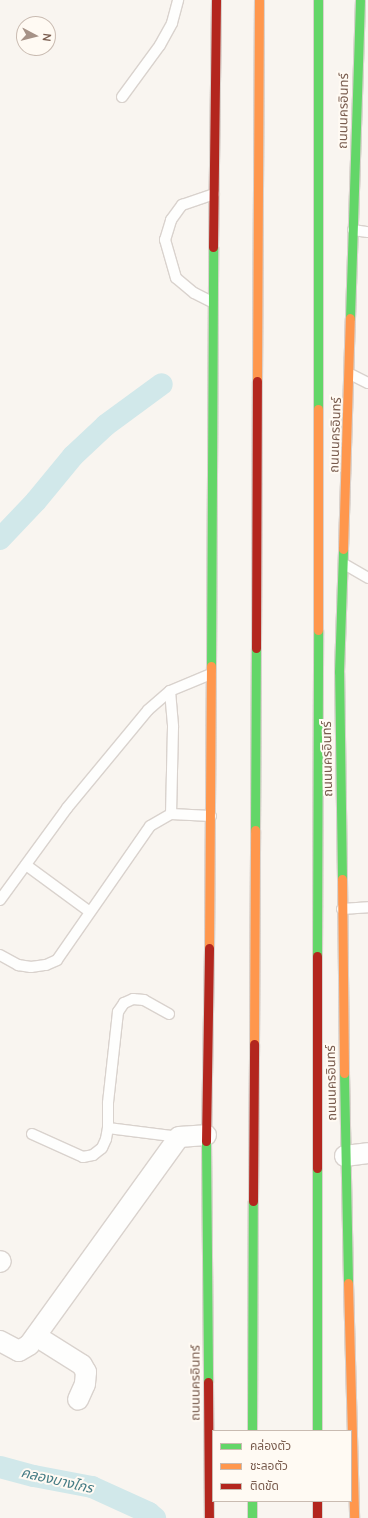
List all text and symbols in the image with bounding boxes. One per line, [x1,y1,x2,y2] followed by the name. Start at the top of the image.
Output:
[16,16,56,56] north arrow
[39,33,55,42] text: N
[335,73,351,149] street label: ถนนนครอินทร์
[326,397,344,473] street label: ถนนนครอินทร์
[319,721,335,797] street label: ถนนนครอินทร์
[323,1045,339,1121] street label: ถนนนครอินทร์
[187,1345,203,1421] street label: ถนนนครอินทร์
[212,1430,352,1502] legend
[250,1437,291,1454] text: คล่องตัว
[250,1457,288,1474] text: ชะลอตัว
[19,1464,95,1496] water label: คลองบางไกร
[250,1477,279,1494] text: ติดขัด

